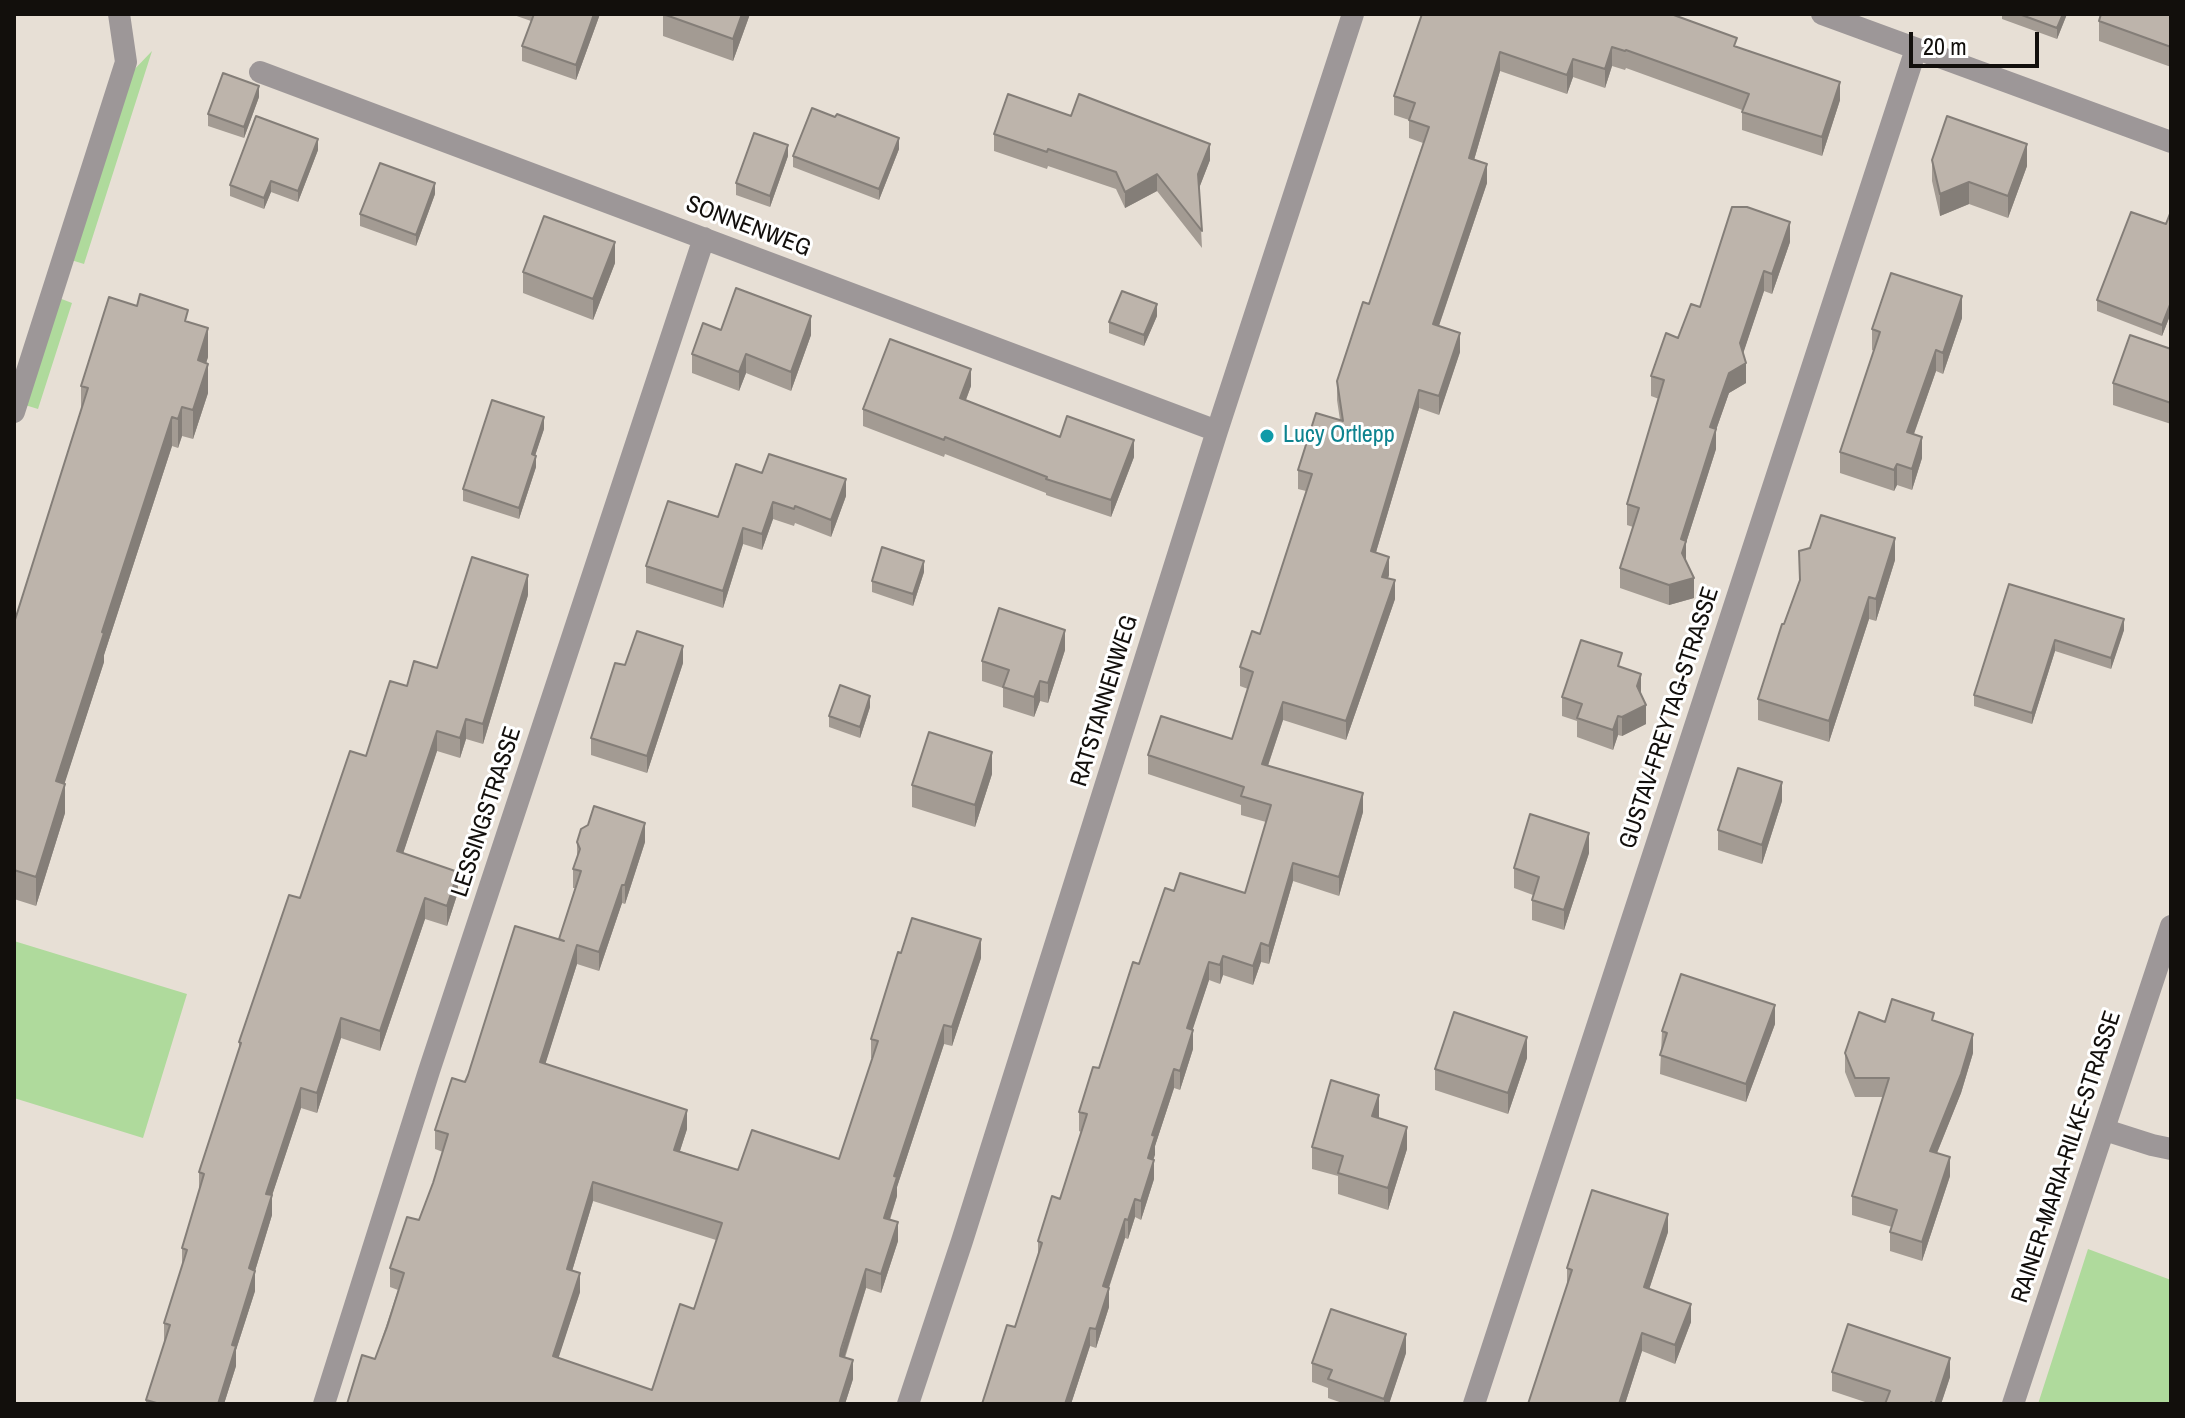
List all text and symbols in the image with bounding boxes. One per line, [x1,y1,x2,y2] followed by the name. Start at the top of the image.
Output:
[1913,16,2043,66] scale bar
[1923,30,1967,62] text: 20 m
[682,190,814,264] street label: SONNENWEG
[1283,422,1395,450] place label: Lucy Ortlepp
[1258,427,1276,445] marker: Lucy Ortlepp
[1614,584,1726,852] street label: GUSTAV-FREYTAG-STRASSE
[1065,612,1145,790] street label: RATSTANNENWEG
[446,723,528,901] street label: LESSINGSTRASSE
[2006,1007,2128,1307] street label: RAINER-MARIA-RILKE-STRASSE

